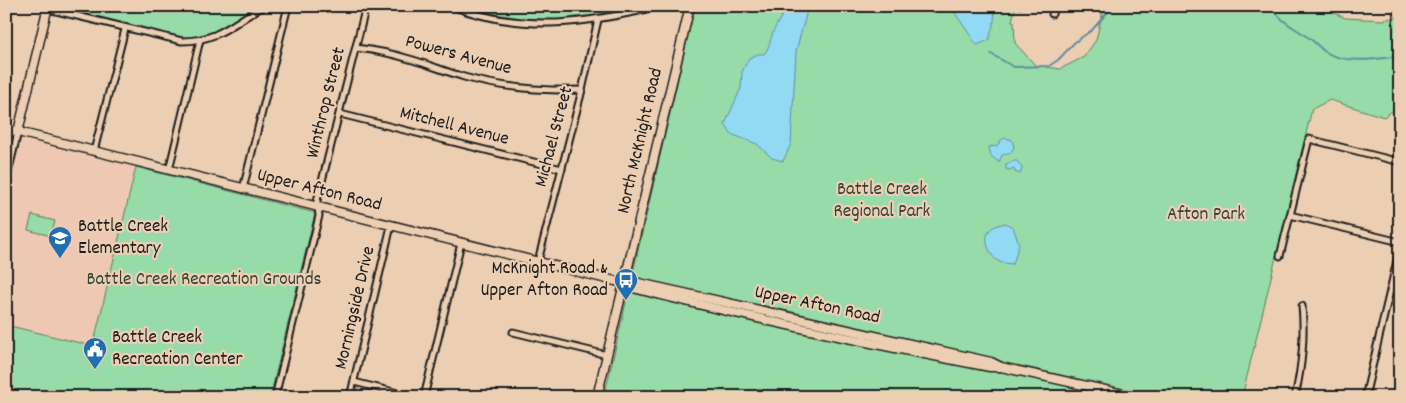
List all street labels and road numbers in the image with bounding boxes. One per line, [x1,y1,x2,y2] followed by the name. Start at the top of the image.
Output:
[402,29,514,83] street label: Powers Avenue
[300,45,354,161] street label: Winthrop Street
[611,66,671,216] street label: North McKnight Road
[529,84,581,190] street label: Michael Street
[397,100,511,154] street label: Mitchell Avenue
[254,162,384,220] street label: Upper Afton Road
[329,244,383,372] street label: Morningside Drive
[752,280,882,332] street label: Upper Afton Road

